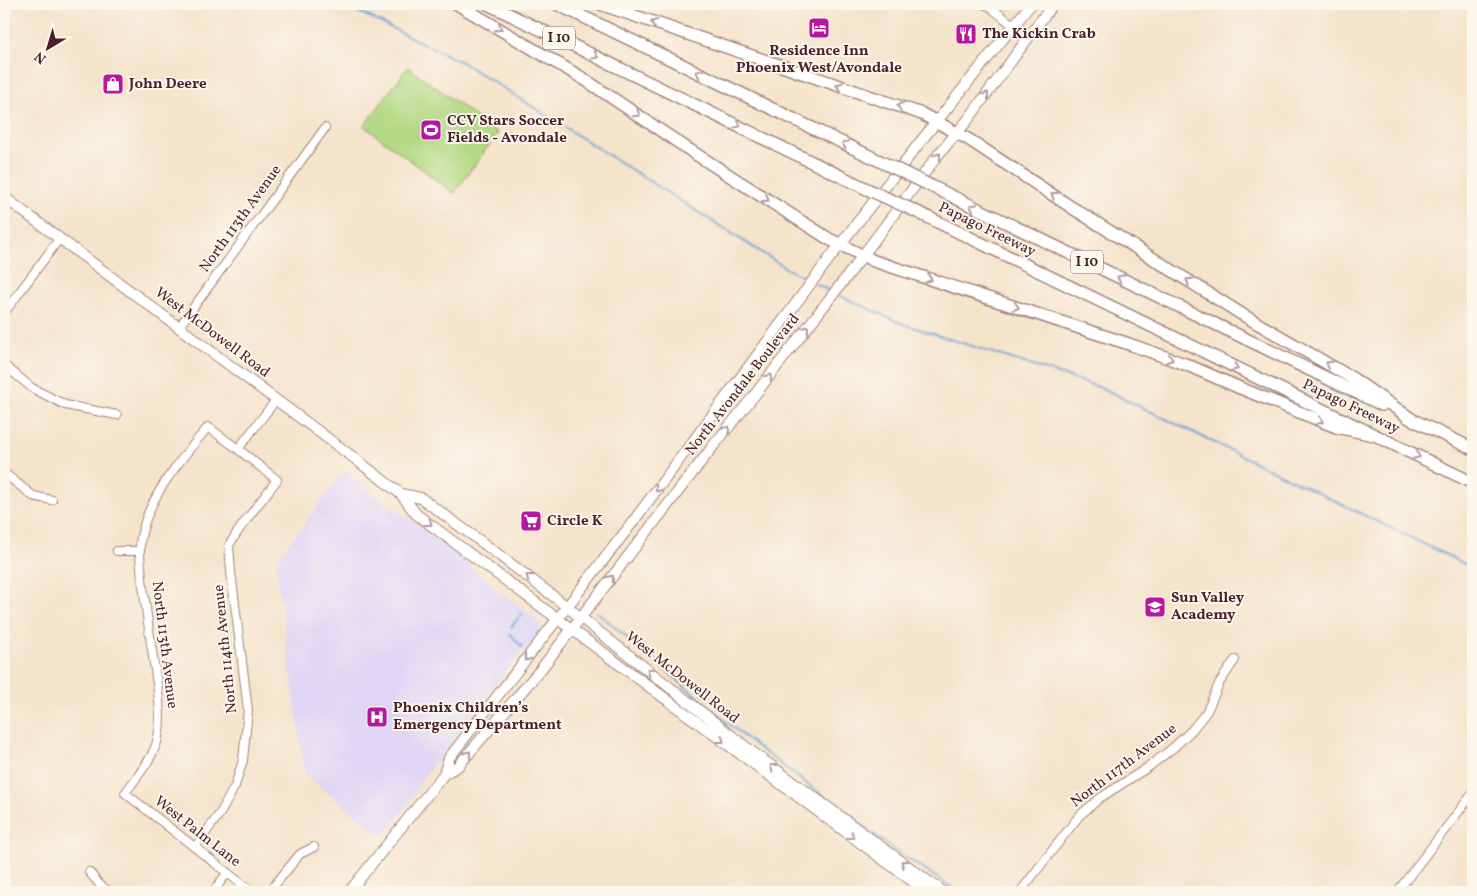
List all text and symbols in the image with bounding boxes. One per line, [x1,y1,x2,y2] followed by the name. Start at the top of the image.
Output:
[807,16,831,40] hotel icon: Residence Inn Phoenix West/Avondale
[651,19,659,29] one-way arrow
[22,22,72,72] north arrow
[494,22,503,32] one-way arrow
[954,22,978,46] restaurant icon: The Kickin Crab
[982,24,1096,45] place label: The Kickin Crab
[543,26,575,49] road number: I 10
[736,41,902,79] place label: Residence Inn Phoenix West/Avondale
[31,46,51,68] text: N
[590,49,599,60] one-way arrow
[695,69,704,79] one-way arrow
[101,72,125,96] shop icon: John Deere
[128,74,207,95] place label: John Deere
[836,82,844,92] one-way arrow
[980,91,989,101] one-way arrow
[896,102,905,112] one-way arrow
[631,108,640,117] one-way arrow
[447,111,567,149] place label: CCV Stars Soccer Fields - Avondale
[419,118,443,142] sports icon: CCV Stars Soccer Fields - Avondale
[732,119,741,129] one-way arrow
[841,140,850,150] one-way arrow
[932,152,941,162] one-way arrow
[195,161,287,277] street label: North 113th Avenue
[1050,192,1060,201] one-way arrow
[760,193,770,202] one-way arrow
[935,197,1039,263] street label: Papago Freeway
[970,203,979,213] one-way arrow
[1071,250,1103,274] road number: I 10
[925,273,933,283] one-way arrow
[1116,274,1125,284] one-way arrow
[1186,278,1195,288] one-way arrow
[150,283,274,383] street label: West McDowell Road
[1011,301,1020,311] one-way arrow
[681,310,805,460] street label: North Avondale Boulevard
[800,325,809,335] one-way arrow
[1165,353,1174,363] one-way arrow
[1230,361,1239,372] one-way arrow
[1325,361,1334,371] one-way arrow
[764,374,772,383] one-way arrow
[1299,374,1403,440] street label: Papago Freeway
[1315,415,1324,425] one-way arrow
[721,426,730,435] one-way arrow
[1412,450,1421,460] one-way arrow
[655,483,663,492] one-way arrow
[519,509,543,533] supermarket icon: Circle K
[547,511,603,532] place label: Circle K
[423,518,432,526] one-way arrow
[525,574,535,583] one-way arrow
[605,575,613,584] one-way arrow
[146,580,182,710] street label: North 113th Avenue
[209,584,243,714] street label: North 114th Avenue
[1171,588,1245,626] place label: Sun Valley Academy
[1143,595,1167,619] school or university icon: Sun Valley Academy
[621,627,743,729] street label: West McDowell Road
[525,652,533,661] one-way arrow
[647,669,656,677] one-way arrow
[393,698,562,736] place label: Phoenix Children’s Emergency Department
[365,705,389,729] hospital icon: Phoenix Children’s Emergency Department
[1067,719,1181,813] street label: North 117th Avenue
[715,734,725,743] one-way arrow
[462,751,470,760] one-way arrow
[769,764,779,773] one-way arrow
[149,792,245,872] street label: West Palm Lane
[846,830,855,840] one-way arrow
[901,861,910,869] one-way arrow

